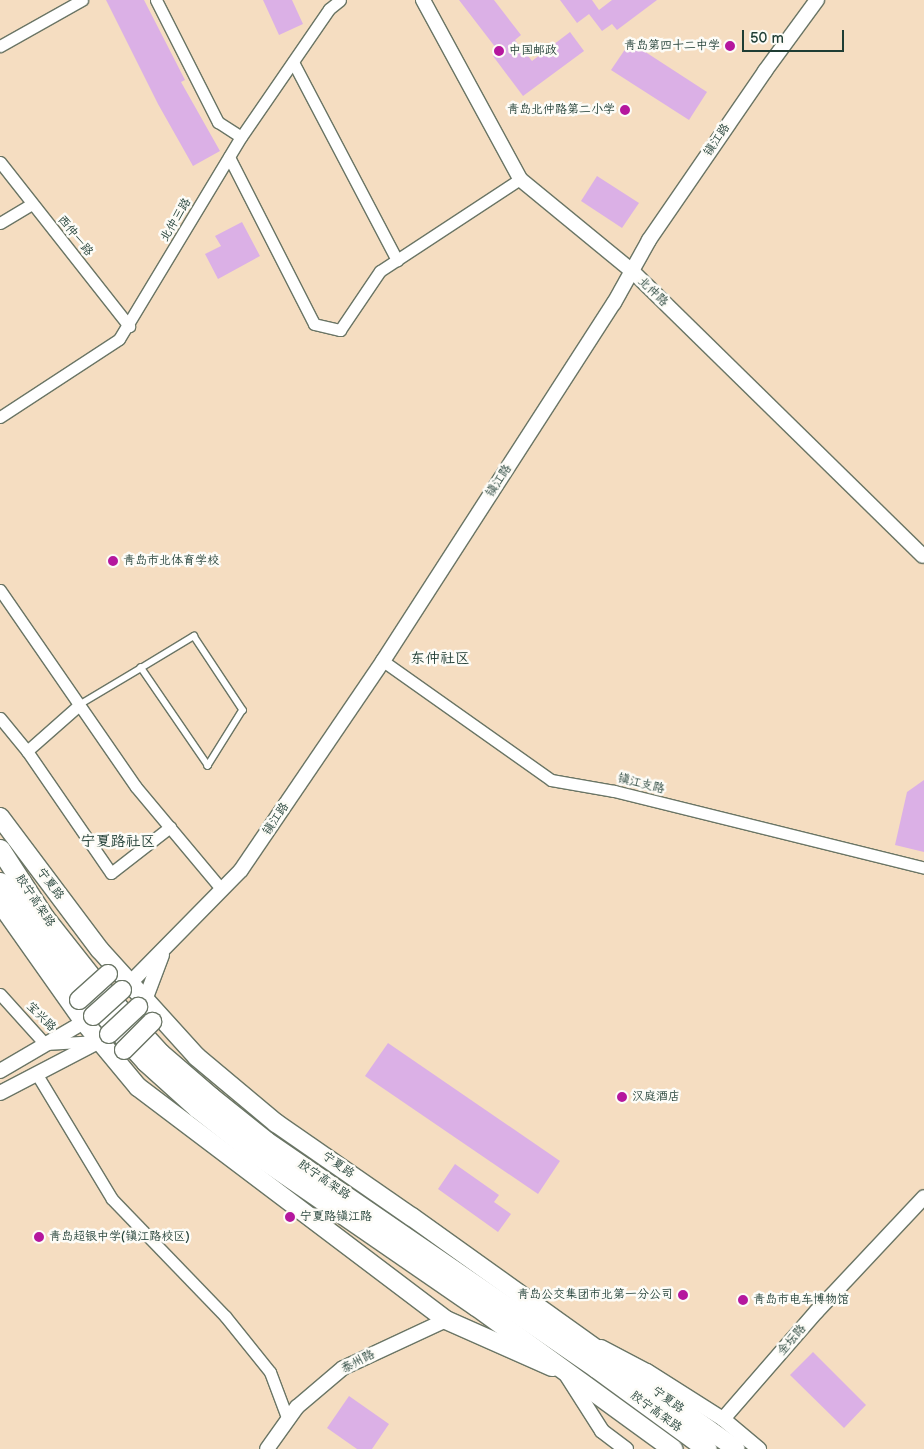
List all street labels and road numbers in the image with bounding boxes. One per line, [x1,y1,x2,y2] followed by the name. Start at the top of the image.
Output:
[701,121,733,159] street label: 镇江路
[157,196,195,244] street label: 北仲三路
[54,213,96,259] street label: 西仲一路
[635,274,671,310] street label: 北仲路
[483,462,515,500] street label: 镇江路
[616,771,666,797] street label: 镇江支路
[260,800,292,838] street label: 镇江路
[33,865,67,903] street label: 宁夏路
[12,872,58,930] street label: 胶宁高架路
[23,999,59,1035] street label: 宝兴路
[319,1149,357,1181] street label: 宁夏路
[295,1157,353,1203] street label: 胶宁高架路
[775,1322,809,1358] street label: 金坛路
[339,1347,377,1377] street label: 泰州路
[649,1384,687,1416] street label: 宁夏路
[627,1389,685,1435] street label: 胶宁高架路

